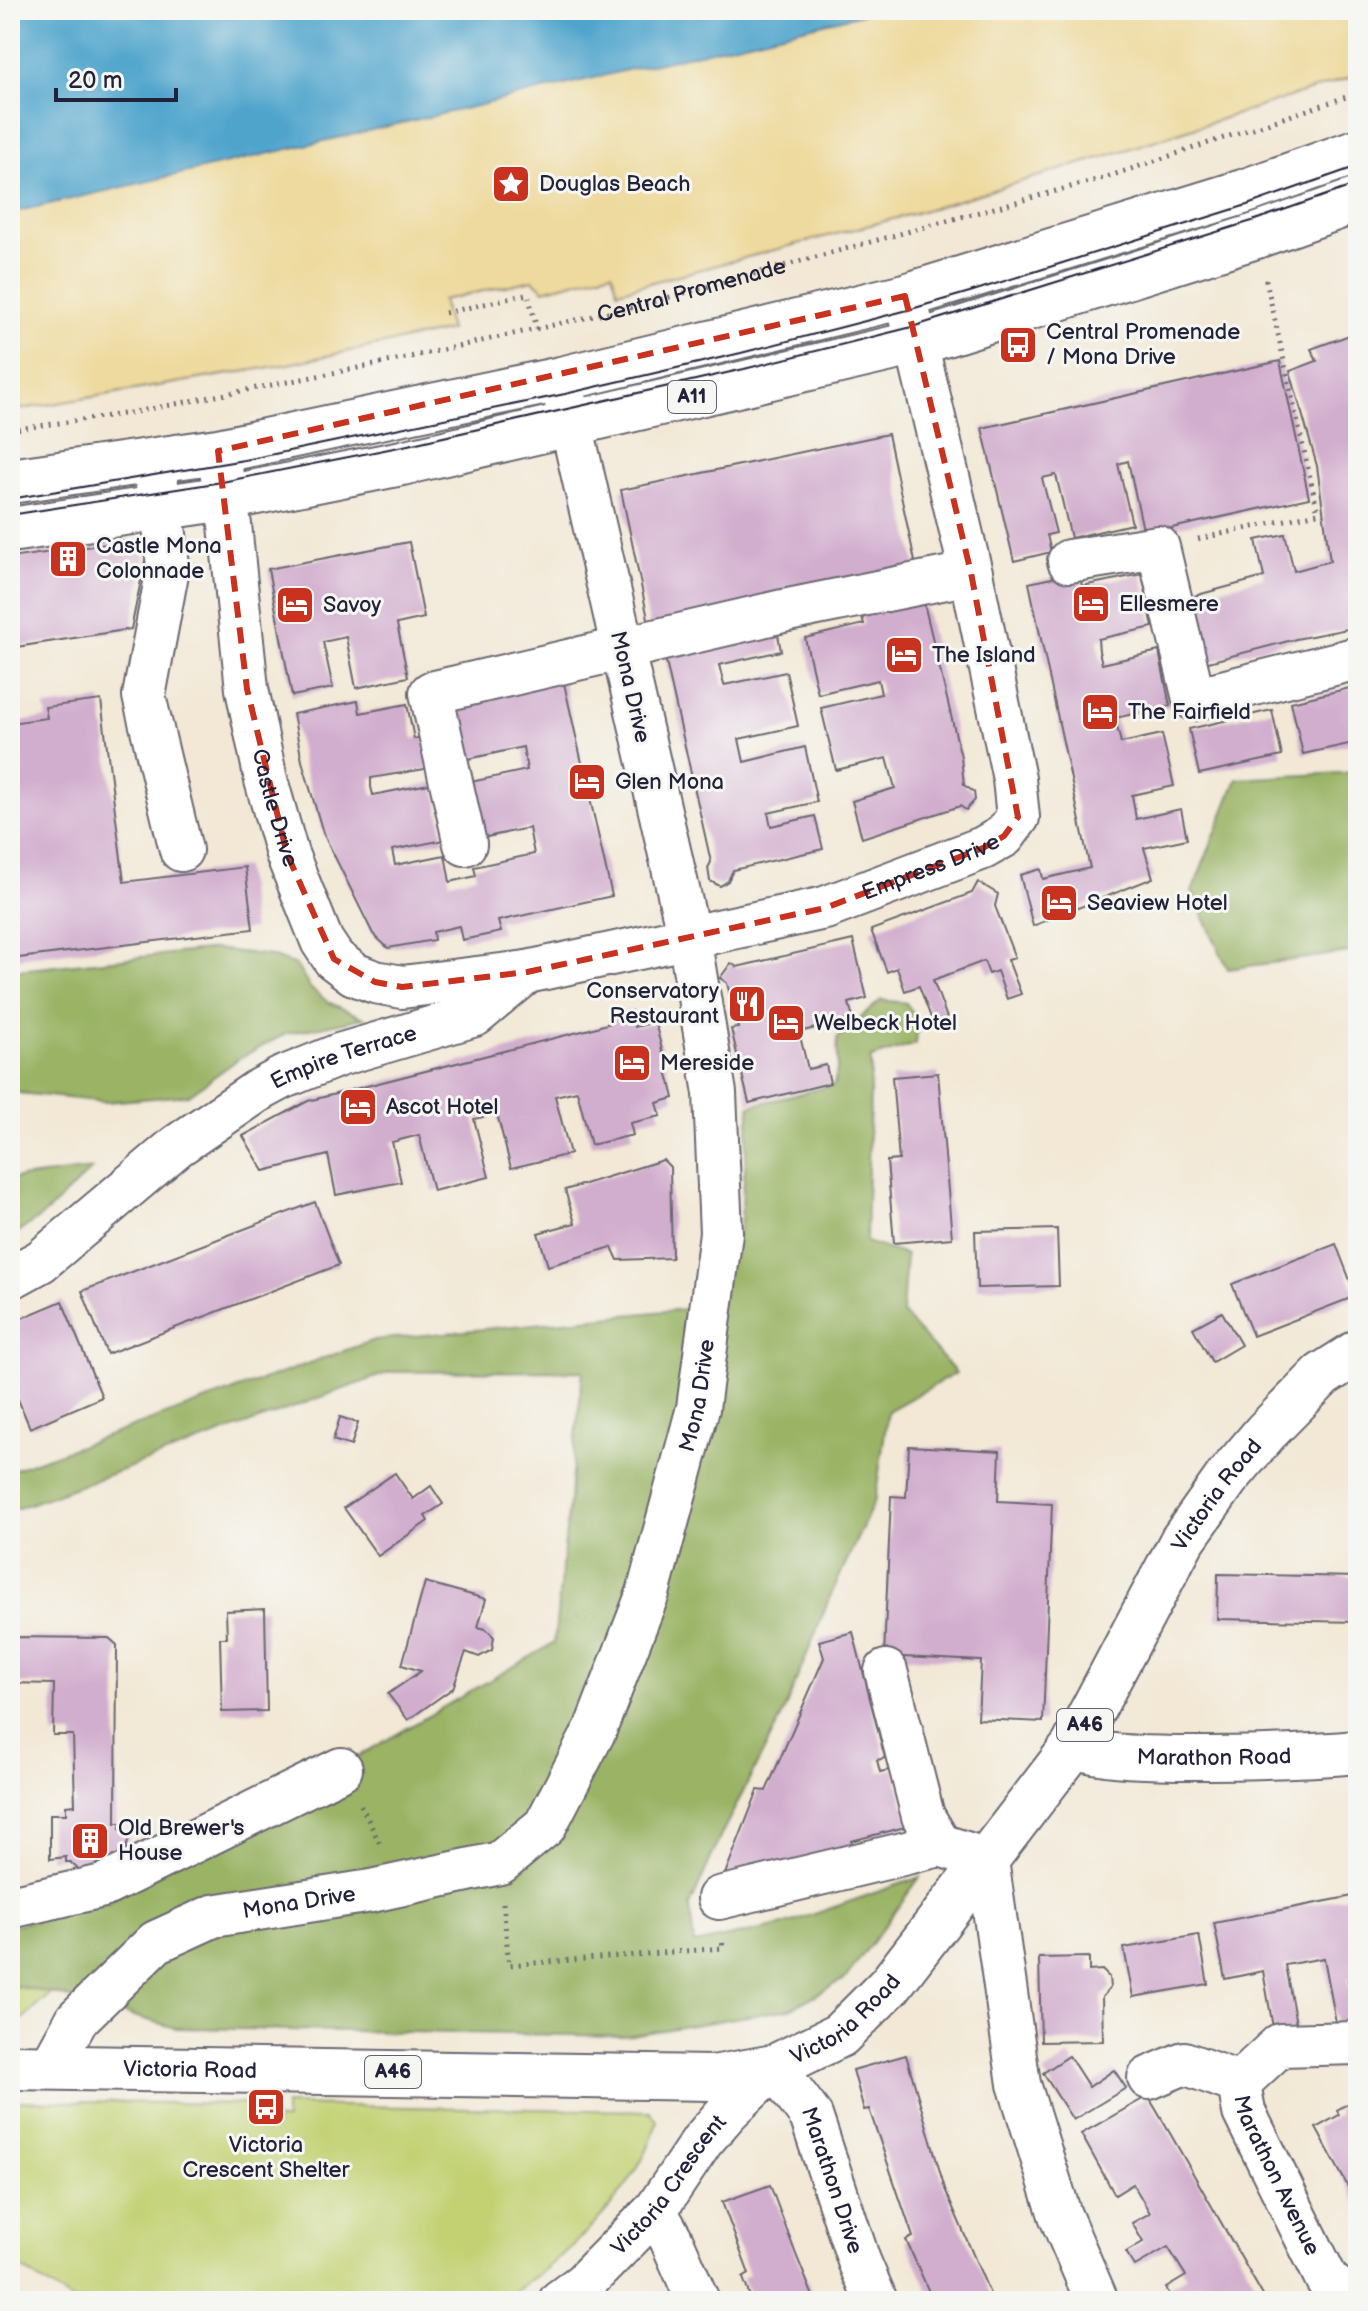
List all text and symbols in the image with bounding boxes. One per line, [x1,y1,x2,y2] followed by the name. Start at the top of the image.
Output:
[56,52,176,102] scale bar
[68,66,123,95] text: 20 m
[490,163,532,205] place icon: Douglas Beach
[539,171,690,198] place label: Douglas Beach
[595,252,789,328] street label: Central Promenade
[1046,319,1240,371] place label: Central Promenade / Mona Drive
[997,324,1039,366] bus stop icon: Central Promenade / Mona Drive
[668,381,716,413] road number: A11
[96,533,222,585] place label: Castle Mona Colonnade
[47,538,89,580] building icon: Castle Mona Colonnade
[1070,583,1112,625] hotel icon: Ellesmere
[274,584,316,626] hotel icon: Savoy
[1119,591,1219,618] place label: Ellesmere
[323,592,381,619] place label: Savoy
[604,628,656,746] street label: Mona Drive
[883,634,925,676] hotel icon: The Island
[932,642,1036,669] place label: The Island
[1079,691,1121,733] hotel icon: The Fairfield
[1128,699,1251,726] place label: The Fairfield
[246,746,304,871] street label: Castle Drive
[566,761,608,803] hotel icon: Glen Mona
[615,769,724,796] place label: Glen Mona
[858,828,1004,906] street label: Empress Drive
[1038,882,1080,924] hotel icon: Seaview Hotel
[1087,890,1228,917] place label: Seaview Hotel
[586,978,719,1030] place label: Conservatory Restaurant
[726,983,768,1025] restaurant icon: Conservatory Restaurant
[765,1002,807,1044] hotel icon: Welbeck Hotel
[814,1010,957,1037] place label: Welbeck Hotel
[266,1019,420,1095] street label: Empire Terrace
[611,1042,653,1084] hotel icon: Mereside
[660,1050,754,1077] place label: Mereside
[337,1086,379,1128] hotel icon: Ascot Hotel
[386,1094,499,1121] place label: Ascot Hotel
[673,1338,720,1455] street label: Mona Drive
[1166,1433,1268,1556] street label: Victoria Road
[1057,1709,1113,1741] road number: A46
[1136,1743,1292,1772] street label: Marathon Road
[118,1815,244,1867] place label: Old Brewer's House
[69,1820,111,1862] building icon: Old Brewer's House
[241,1880,357,1925] street label: Mona Drive
[786,1969,907,2070] street label: Victoria Road
[123,2055,257,2084] street label: Victoria Road
[365,2056,421,2088] road number: A46
[245,2086,287,2128] bus stop icon: Victoria Crescent Shelter
[1228,2093,1326,2260] street label: Marathon Avenue
[795,2103,869,2257] street label: Marathon Drive
[605,2109,732,2261] street label: Victoria Crescent
[182,2132,351,2184] place label: Victoria Crescent Shelter

